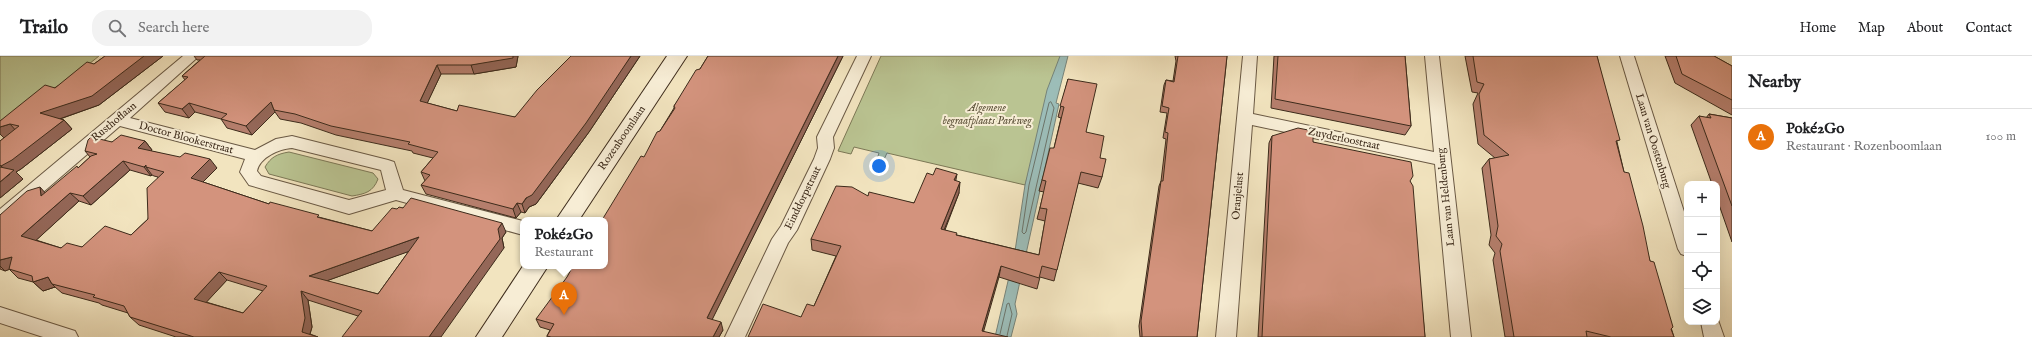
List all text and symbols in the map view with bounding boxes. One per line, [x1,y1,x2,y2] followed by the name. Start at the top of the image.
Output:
[92,10,372,46] search box
[20,16,68,40] text: Trailo
[106,17,128,39] icon: search
[138,18,209,37] text: Search here
[1800,19,1836,37] text: Home
[1858,19,1885,37] text: Map
[1907,19,1943,37] text: About
[1965,19,2012,37] text: Contact
[1748,72,1801,93] text: Nearby
[1632,92,1674,191] street label: Laan van Oostenburg
[89,99,140,145] street label: Rusthoflaan
[943,101,1032,129] park label: Algemene begraafplaats Parkweg
[595,103,649,173] street label: Rozenboomlaan
[137,119,235,157] street label: Doctor Blookerstraat
[1786,119,1844,138] text: Poké2Go
[1307,125,1382,154] street label: Zuyderloostraat
[1757,128,1765,145] text: A
[1986,128,2016,145] text: 100 m
[1786,138,1942,155] text: Restaurant · Rozenboomlaan
[1434,146,1458,247] street label: Laan van Heldenburg
[869,156,889,176] your location
[782,164,825,232] street label: Einddorpstraat
[1229,171,1247,220] street label: Oranjelust
[1684,181,1720,325] map controls
[1684,181,1720,217] button: +
[520,217,608,269] popup
[1684,217,1720,253] button: −
[535,225,593,244] text: Poké2Go
[535,244,593,261] text: Restaurant
[1684,253,1720,289] button: locate
[551,282,577,315] pin: A
[1684,289,1720,325] button: layers

